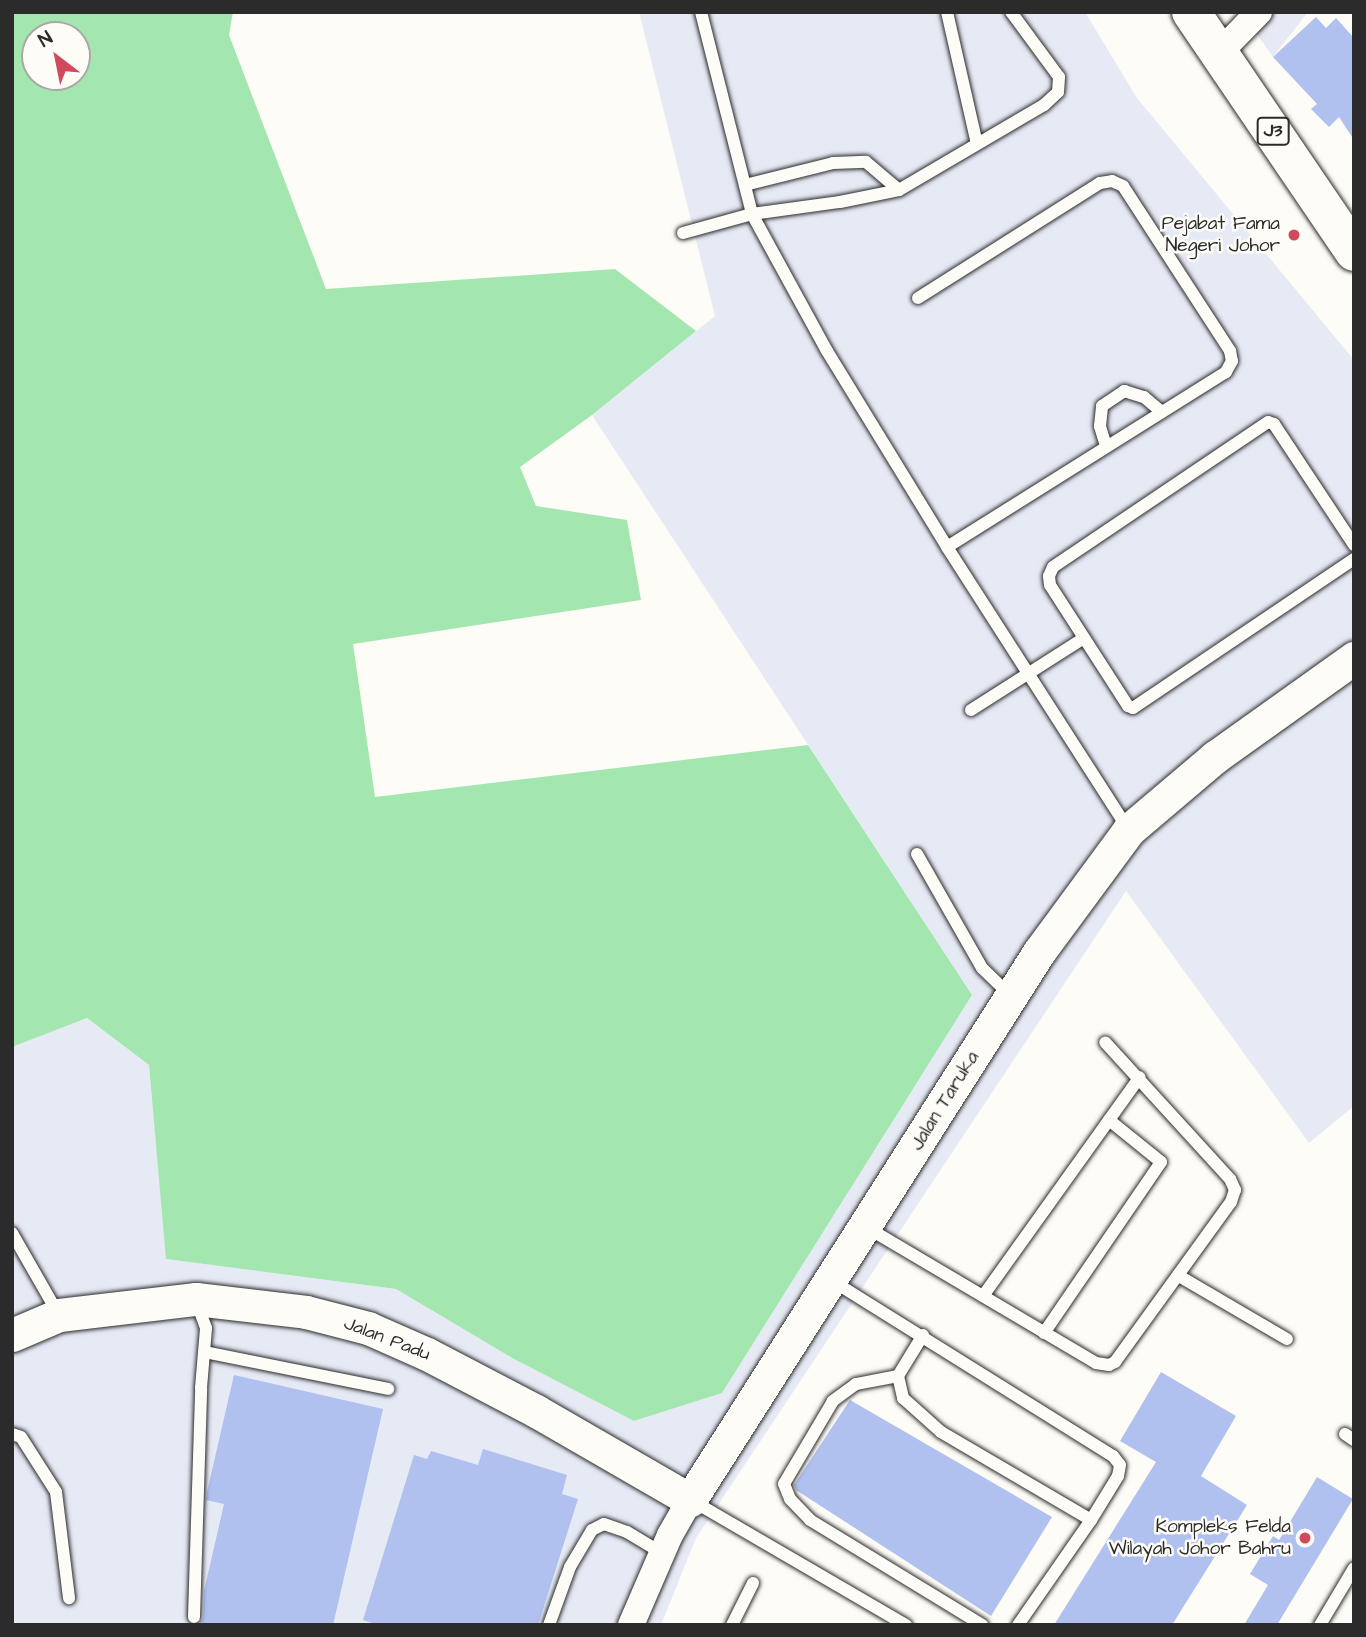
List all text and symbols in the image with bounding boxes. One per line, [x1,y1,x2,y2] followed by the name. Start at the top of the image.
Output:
[21,21,91,91] north arrow
[33,25,58,54] text: N
[1256,116,1290,146] road number: J3
[1162,213,1280,257] place label: Pejabat Fama Negeri Johor
[1286,227,1302,243] marker: Pejabat Fama Negeri Johor
[906,1047,984,1155] street label: Jalan Taruka
[341,1312,433,1366] street label: Jalan Padu
[1109,1516,1291,1560] place label: Kompleks Felda Wilayah Johor Bahru
[1297,1530,1313,1546] marker: Kompleks Felda Wilayah Johor Bahru

